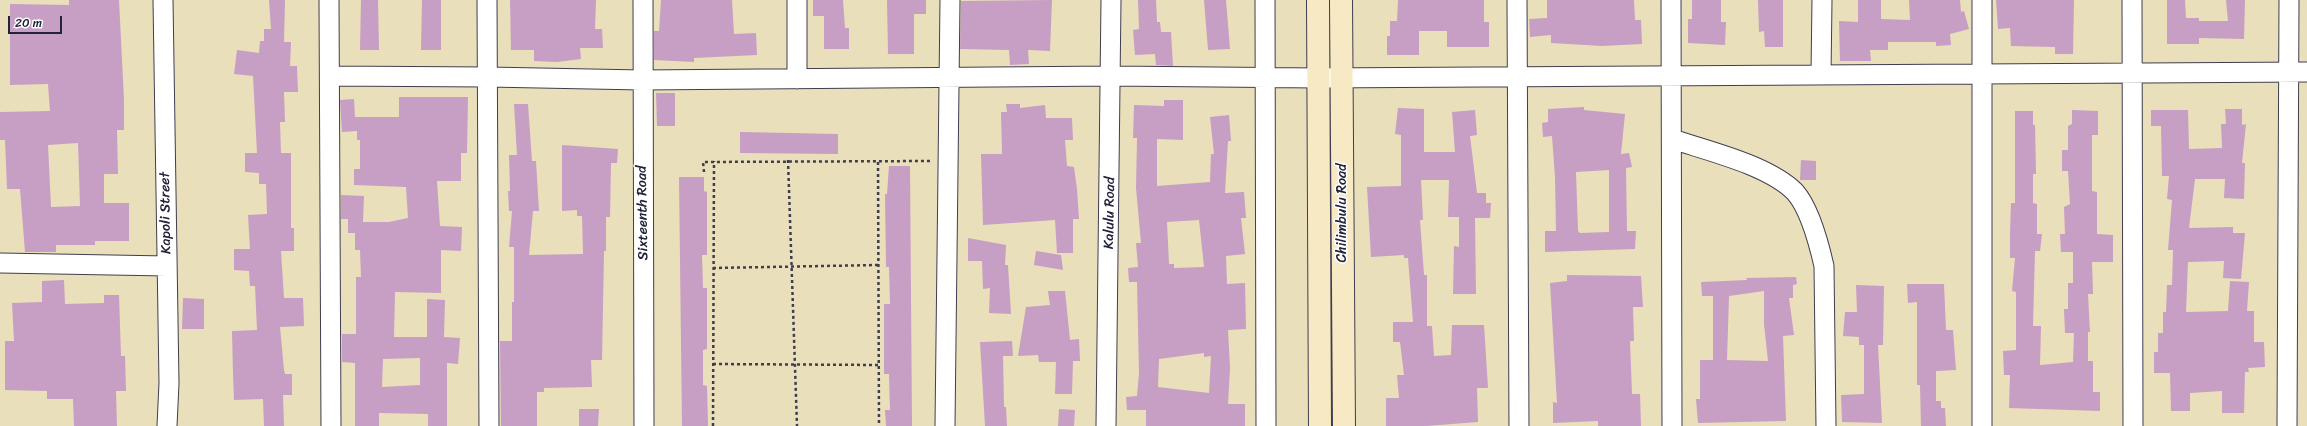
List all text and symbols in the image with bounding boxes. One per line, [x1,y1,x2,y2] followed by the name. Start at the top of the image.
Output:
[10,8,64,34] scale bar
[15,12,42,34] text: 20 m
[1334,164,1350,262] street label: Chilimbulu Road
[634,166,652,260] street label: Sixteenth Road
[157,172,175,254] street label: Kapoli Street
[1101,177,1119,249] street label: Kalulu Road

